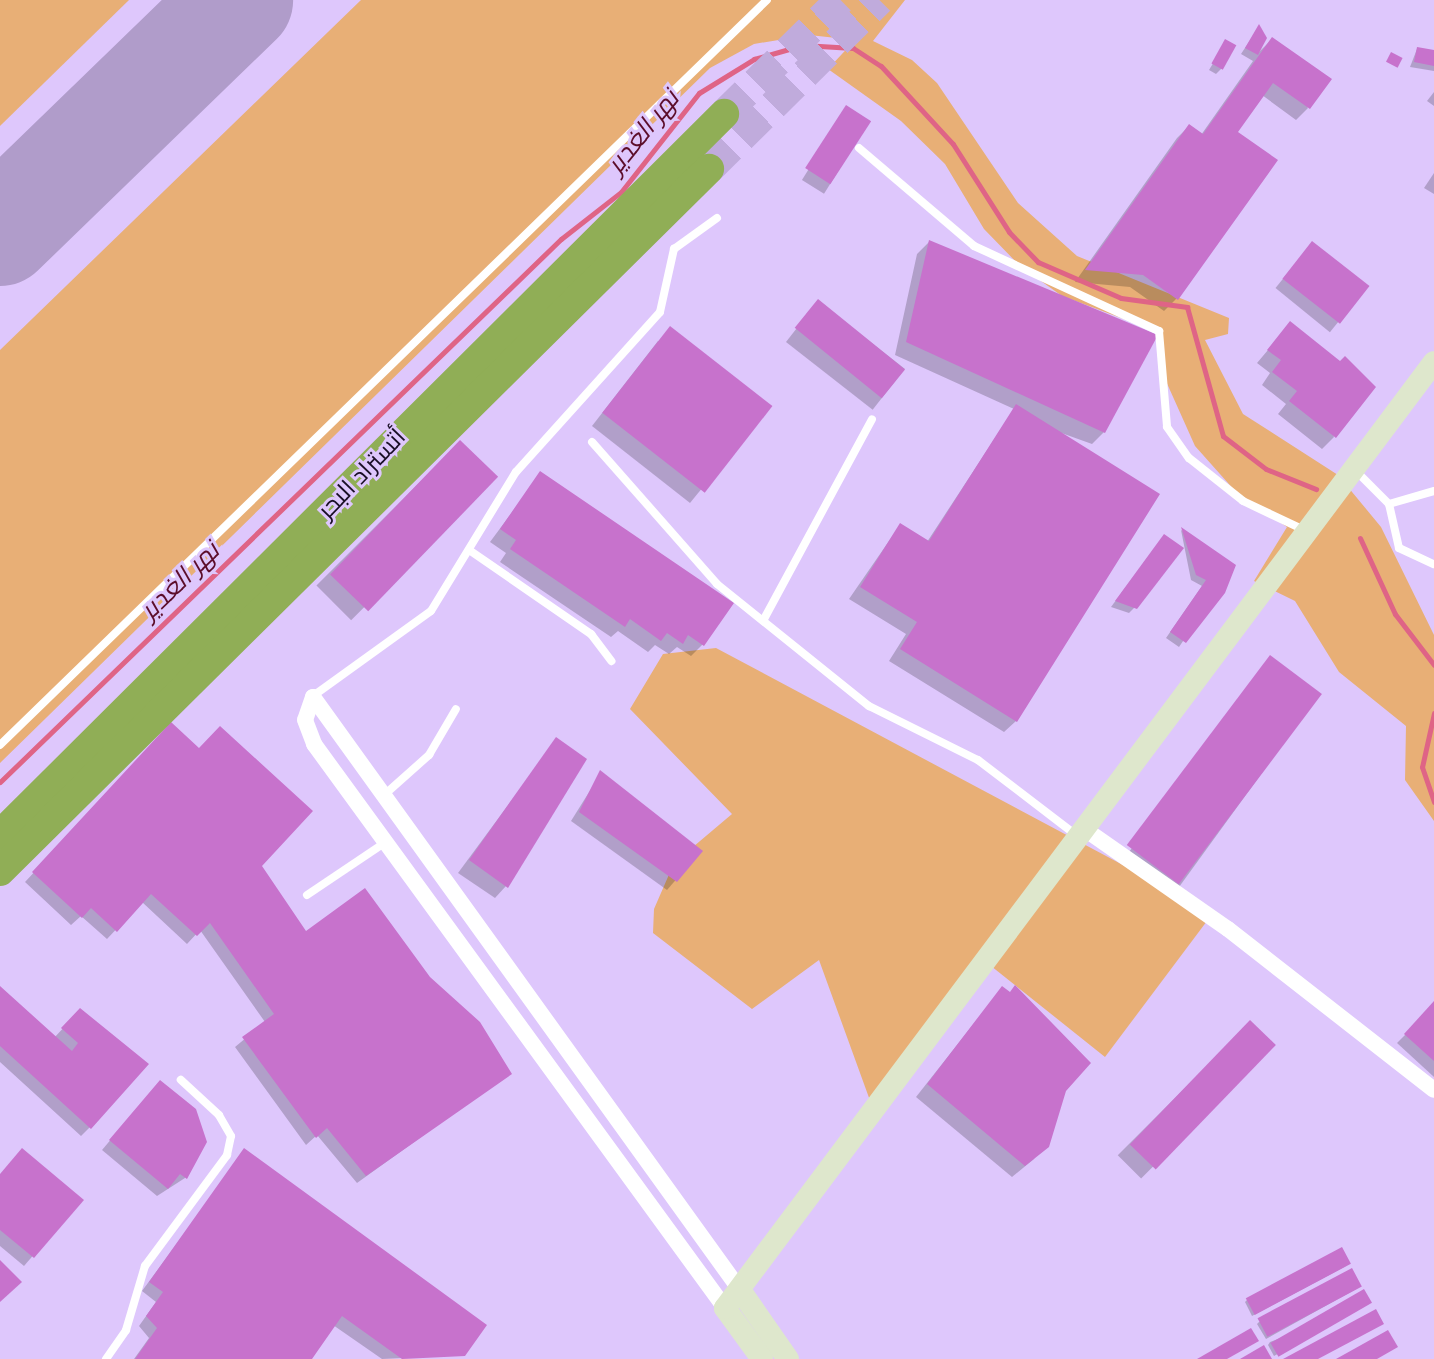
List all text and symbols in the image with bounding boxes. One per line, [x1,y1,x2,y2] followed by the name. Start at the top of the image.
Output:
[600,84,686,180] water label: نهر الغدير
[312,423,412,525] street label: أتستراد البحر
[134,536,226,626] water label: نهر الغدير

